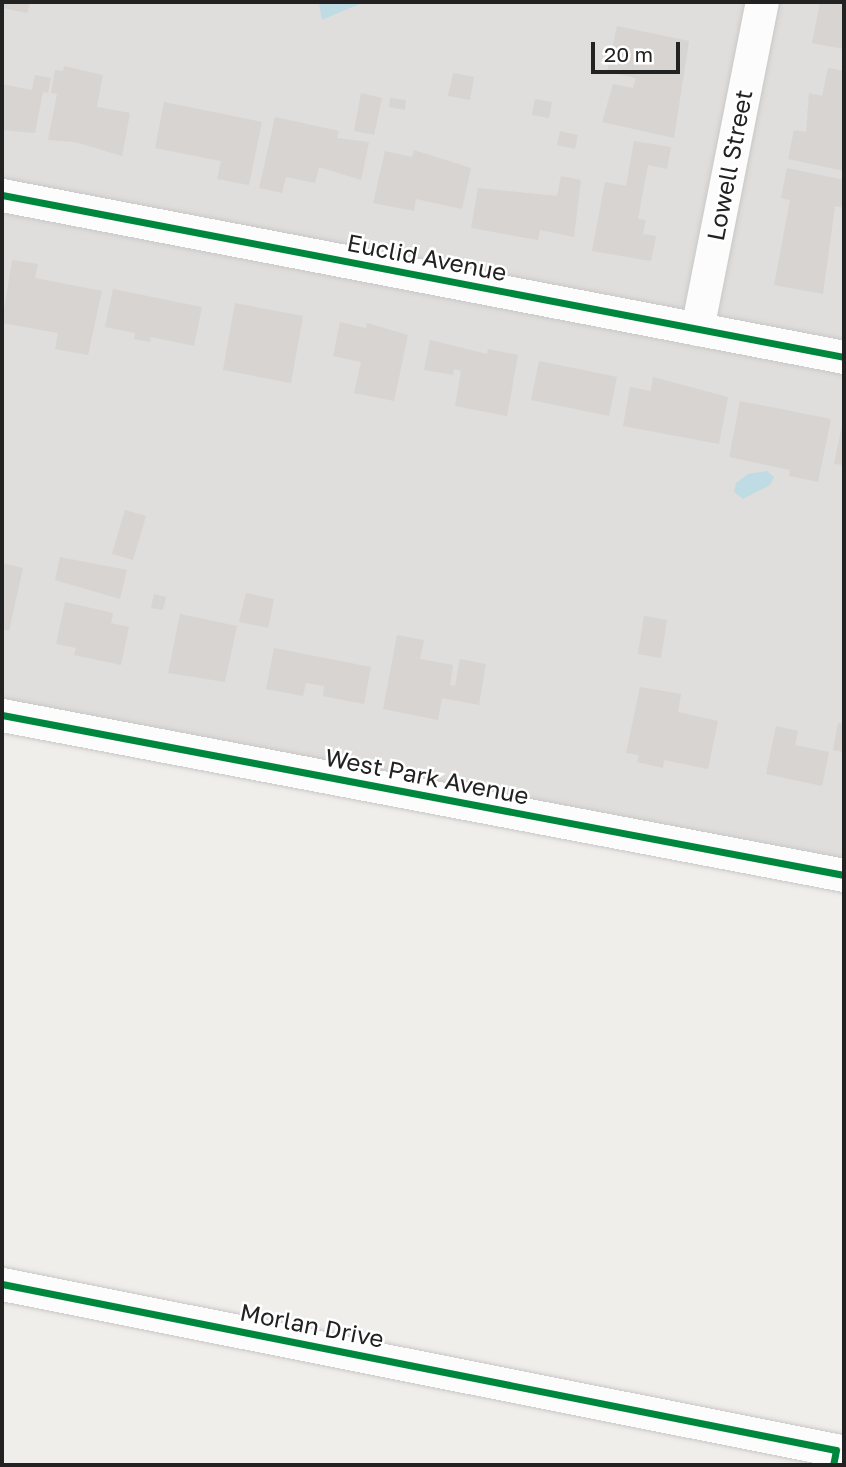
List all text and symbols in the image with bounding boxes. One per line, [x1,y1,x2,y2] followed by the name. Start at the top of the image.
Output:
[594,28,683,72] scale bar
[604,41,653,67] text: 20 m
[700,87,758,243] street label: Lowell Street
[345,227,509,287] street label: Euclid Avenue
[323,742,531,810] street label: West Park Avenue
[238,1297,386,1353] street label: Morlan Drive

